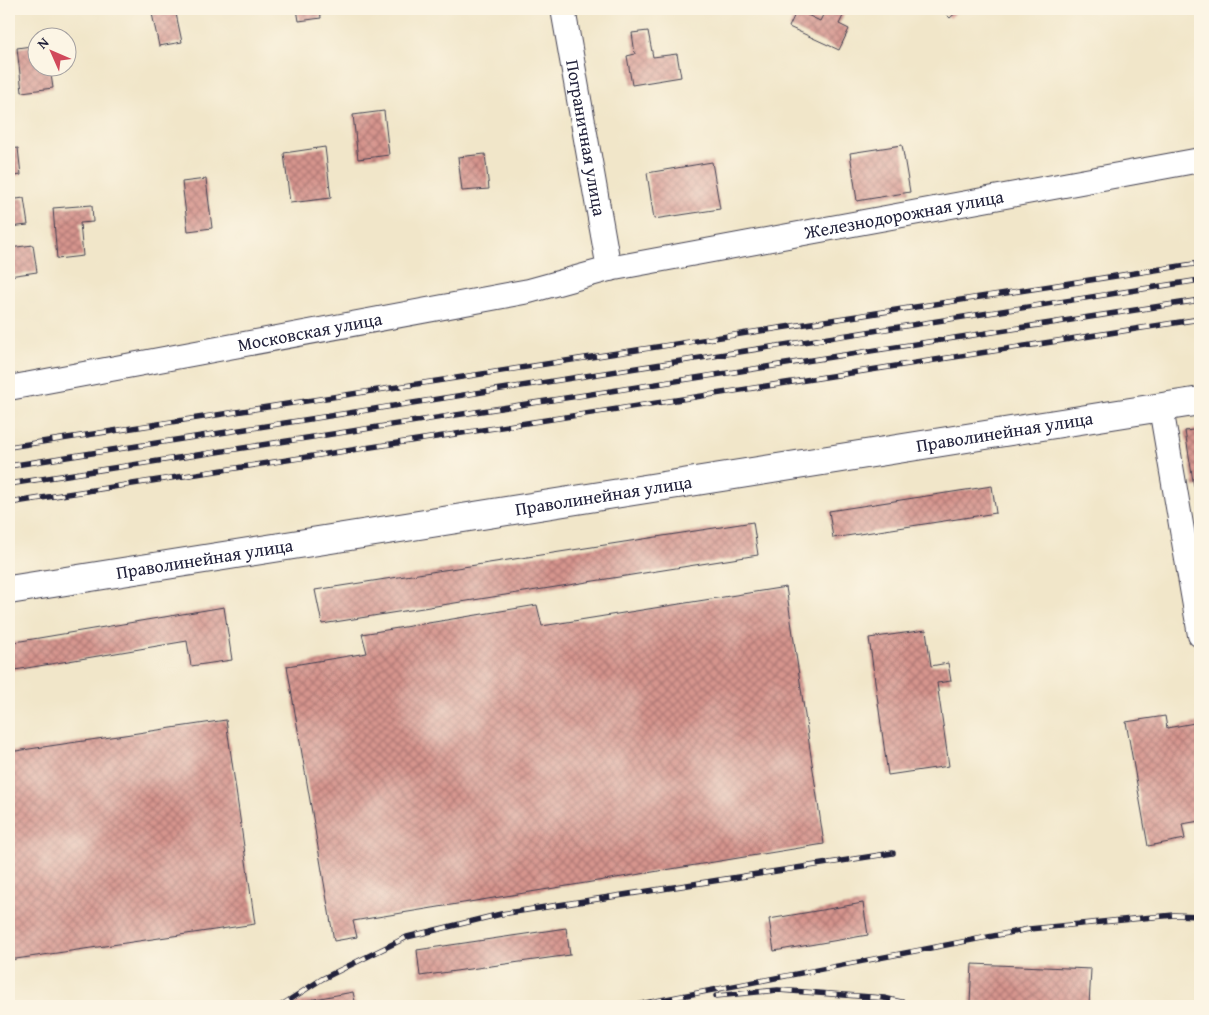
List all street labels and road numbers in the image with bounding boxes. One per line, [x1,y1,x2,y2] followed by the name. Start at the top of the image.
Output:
[559,58,613,219] street label: Пограничная улица
[801,182,1006,246] street label: Железнодорожная улица
[235,305,385,358] street label: Московская улица
[914,404,1095,459] street label: Праволинейная улица
[513,468,694,523] street label: Праволинейная улица
[114,531,295,586] street label: Праволинейная улица

